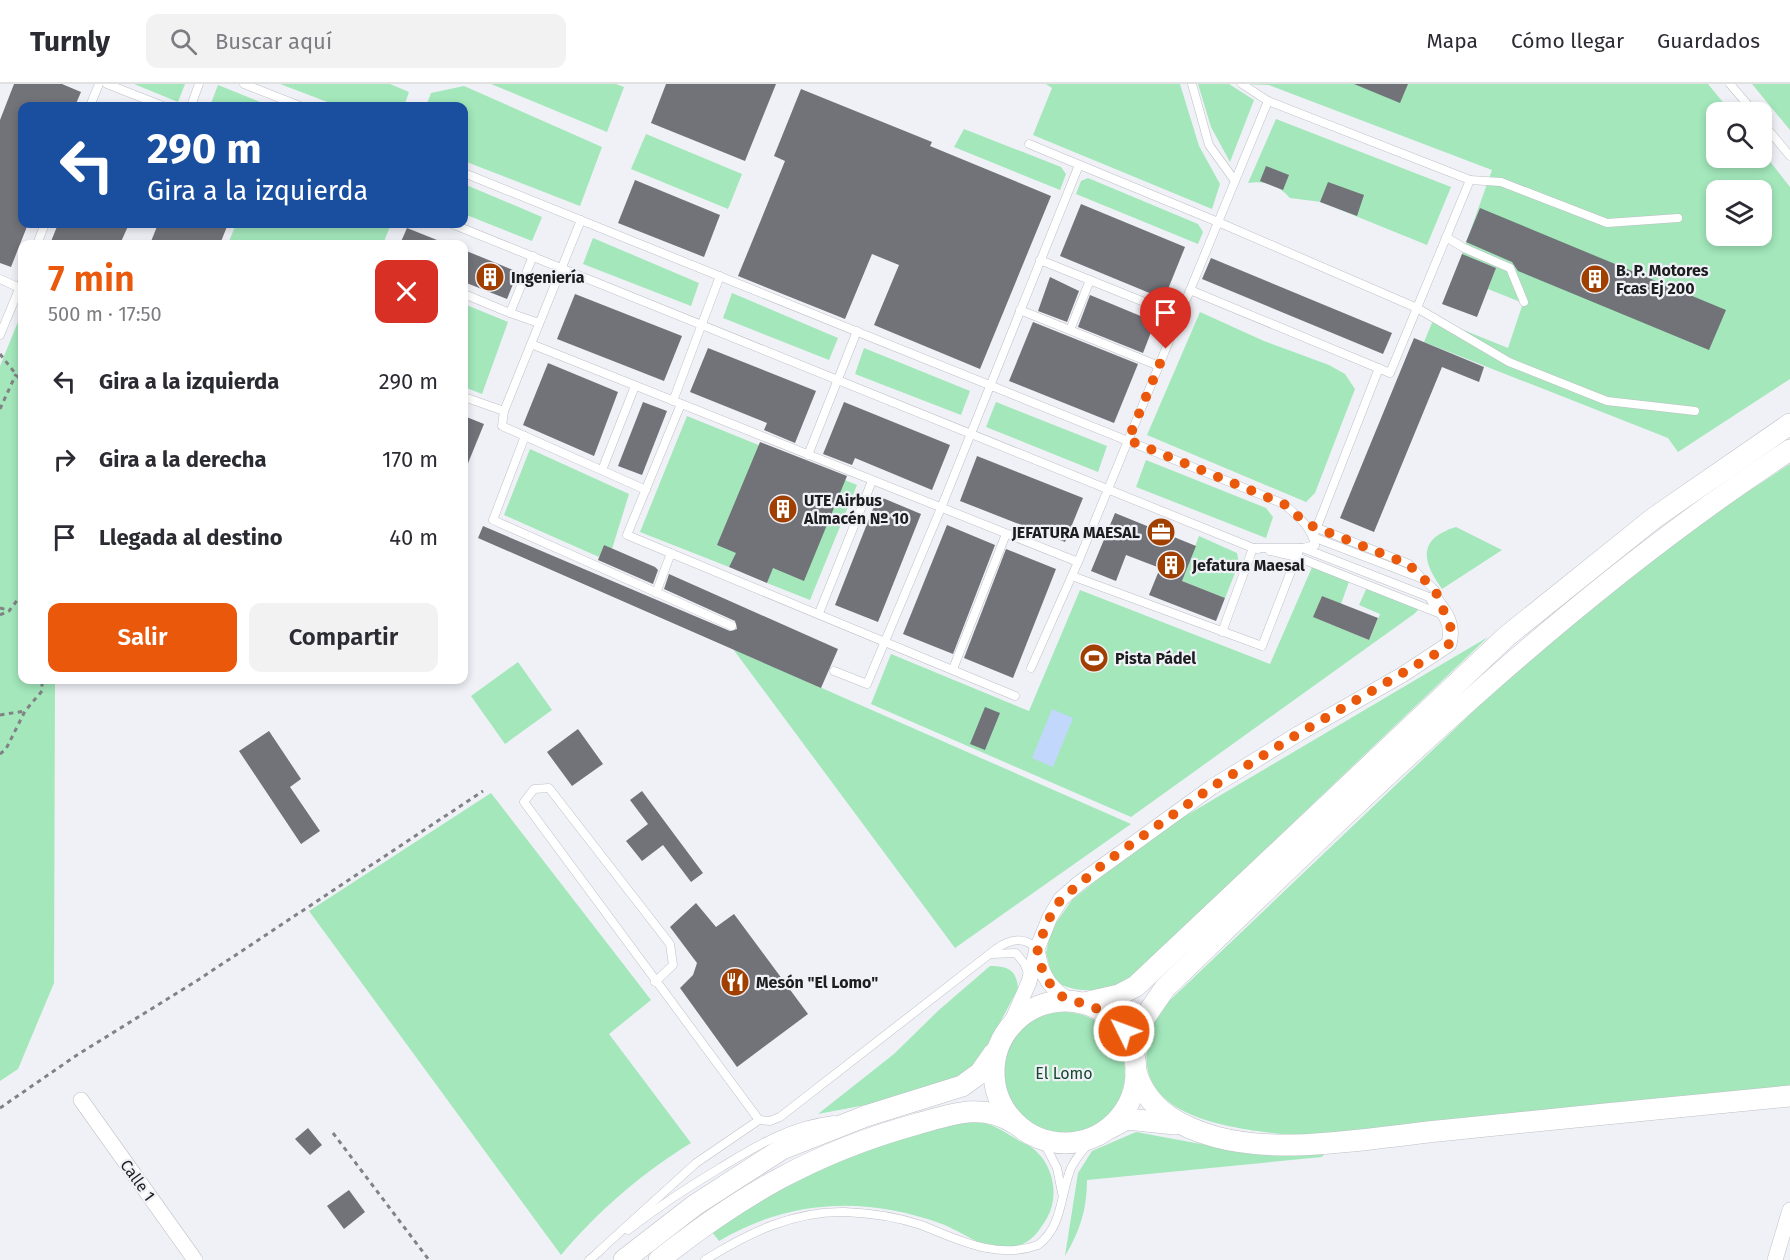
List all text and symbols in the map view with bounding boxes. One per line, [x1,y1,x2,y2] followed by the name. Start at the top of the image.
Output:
[146,14,566,68] search box
[30,25,110,58] text: Turnly
[167,25,200,58] icon: search
[215,28,332,55] text: Buscar aquí
[1426,28,1478,54] text: Mapa
[1511,28,1624,54] text: Cómo llegar
[1657,28,1760,54] text: Guardados
[1706,102,1772,246] map controls
[1706,102,1772,168] button: search
[147,124,262,174] text: 290 m
[48,126,126,204] icon: left
[147,175,368,207] text: Gira a la izquierda
[1706,180,1772,246] button: layers
[48,257,135,301] text: 7 min
[375,260,438,323] button: close
[474,261,506,293] building icon: Ingeniería
[1616,261,1709,298] place label: B. P. Motores Fcas Ej 200
[1579,263,1611,295] building icon: B. P. Motores Fcas Ej 200
[511,268,585,287] place label: Ingeniería
[1140,287,1191,349] pin
[1149,296,1182,329] icon: arrive
[48,302,162,326] text: 500 m · 17:50
[48,365,81,398] icon: left
[99,368,279,395] text: Gira a la izquierda
[379,368,438,395] text: 290 m
[48,443,81,476] icon: right
[99,446,267,473] text: Gira a la derecha
[382,446,438,473] text: 170 m
[803,491,909,528] place label: UTE Airbus Almacén Nº 10
[767,493,799,525] building icon: UTE Airbus Almacén Nº 10
[1145,516,1177,548] office icon: JEFATURA MAESAL
[48,521,81,554] icon: arrive
[1011,523,1140,542] place label: JEFATURA MAESAL
[99,524,283,551] text: Llegada al destino
[389,524,438,551] text: 40 m
[1155,549,1187,581] building icon: Jefatura Maesal
[1191,556,1305,575] place label: Jefatura Maesal
[48,603,237,672] button: Salir
[249,603,438,672] button: Compartir
[1078,642,1110,674] sports icon: Pista Pádel
[1115,649,1196,668] place label: Pista Pádel
[719,966,751,998] restaurant icon: Mesón "El Lomo"
[756,973,878,992] place label: Mesón "El Lomo"
[1092,999,1156,1063] position arrow
[1035,1064,1093,1083] park label: El Lomo
[116,1156,159,1205] street label: Calle 1

